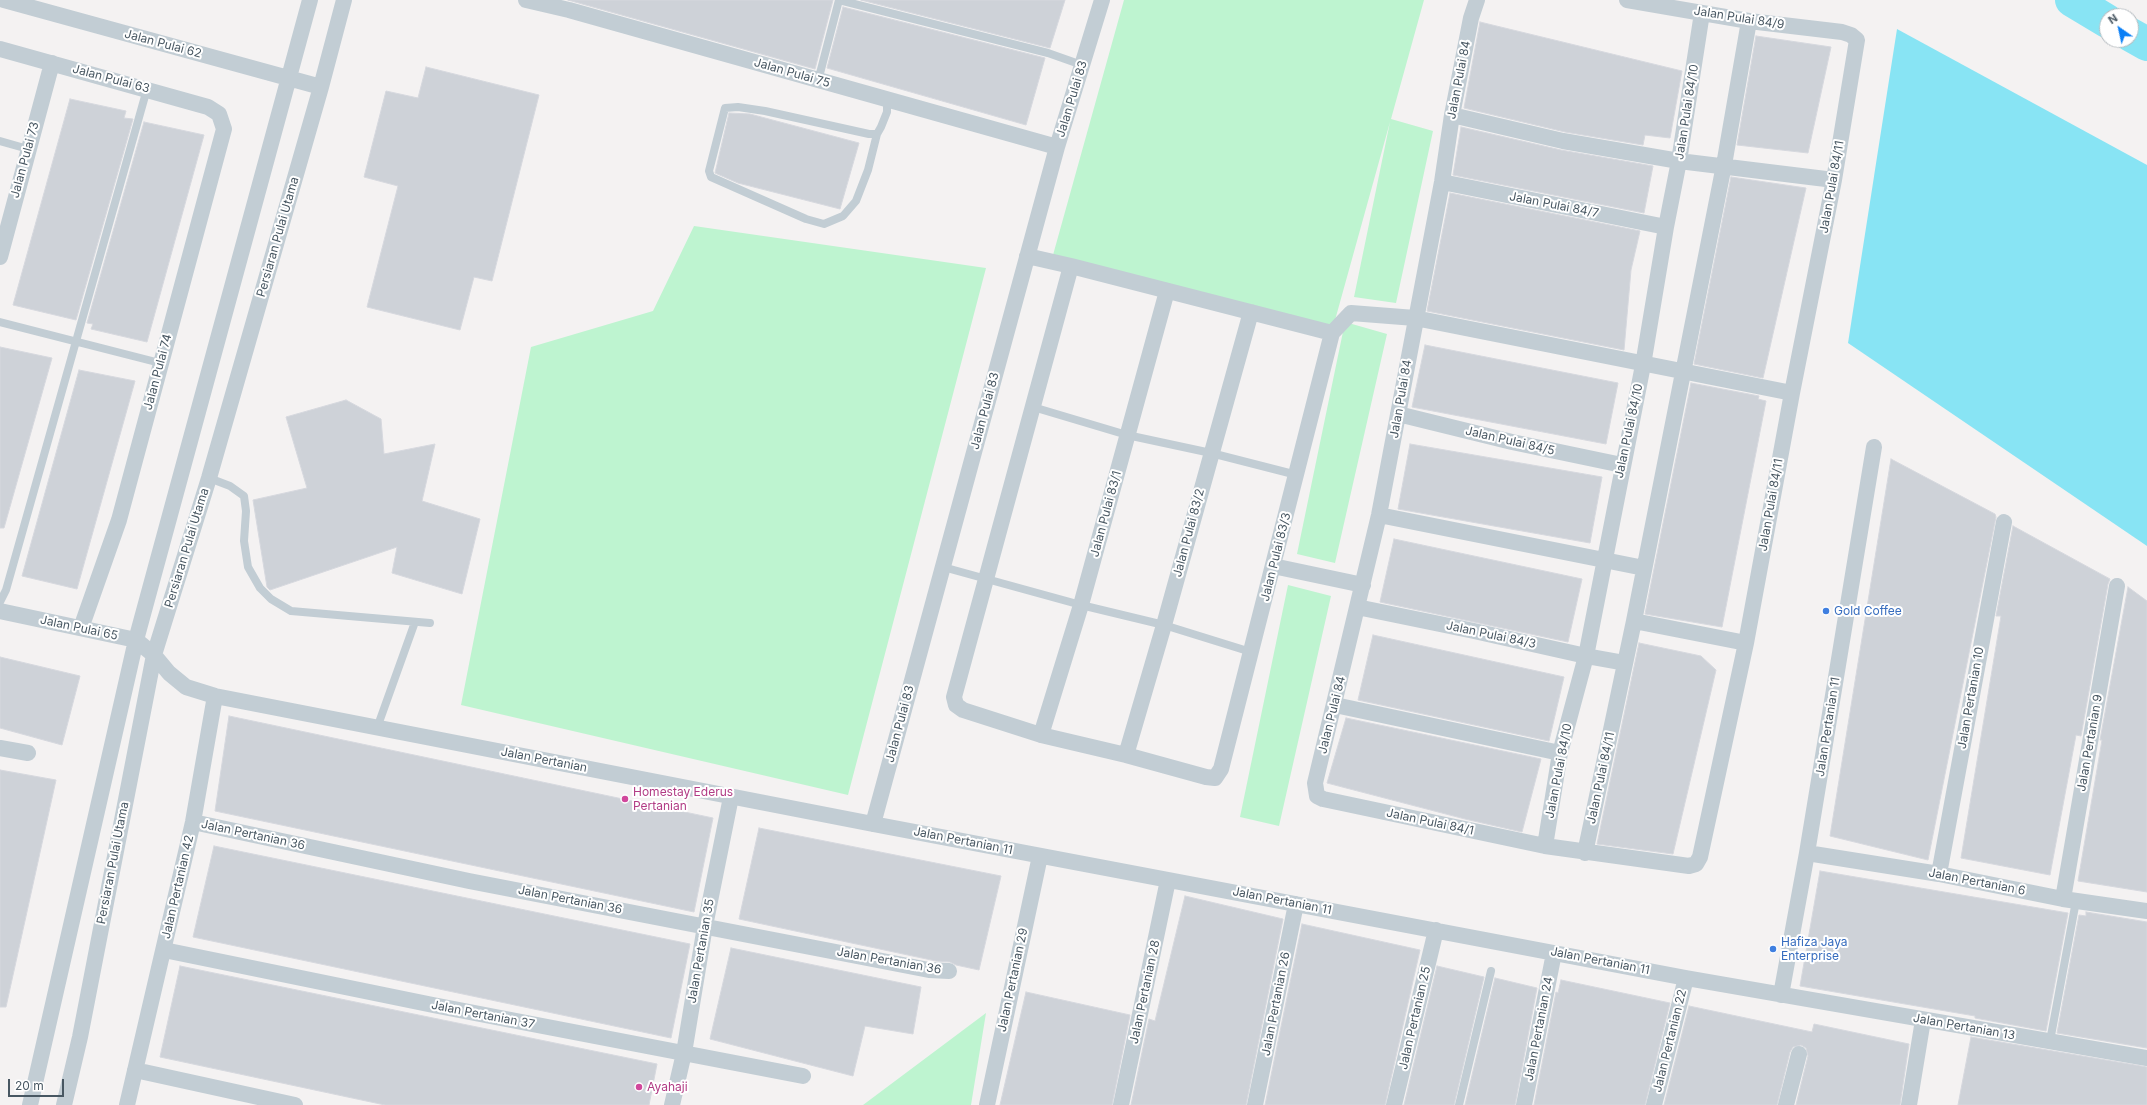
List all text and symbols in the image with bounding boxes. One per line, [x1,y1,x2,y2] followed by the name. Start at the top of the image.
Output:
[1693,4,1785,32] street label: Jalan Pulai 84/9
[2099,8,2139,48] north arrow
[2105,11,2120,27] text: N
[123,27,203,61] street label: Jalan Pulai 62
[1444,40,1474,120] street label: Jalan Pulai 84
[752,55,832,91] street label: Jalan Pulai 75
[1054,59,1090,139] street label: Jalan Pulai 83
[71,62,151,96] street label: Jalan Pulai 63
[1672,63,1702,161] street label: Jalan Pulai 84/10
[8,120,42,200] street label: Jalan Pulai 73
[1817,140,1847,234] street label: Jalan Pulai 84/11
[254,175,302,299] street label: Persiaran Pulai Utama
[1508,189,1600,221] street label: Jalan Pulai 84/7
[141,332,175,412] street label: Jalan Pulai 74
[1387,359,1415,439] street label: Jalan Pulai 84
[968,371,1002,451] street label: Jalan Pulai 83
[1612,382,1646,480] street label: Jalan Pulai 84/10
[1464,424,1556,458] street label: Jalan Pulai 84/5
[1756,458,1786,552] street label: Jalan Pulai 84/11
[1088,469,1124,559] street label: Jalan Pulai 83/1
[162,486,212,610] street label: Persiaran Pulai Utama
[1170,487,1208,579] street label: Jalan Pulai 83/2
[1258,511,1294,603] street label: Jalan Pulai 83/3
[1834,604,1902,618] place label: Gold Coffee
[1821,606,1831,616] marker: Gold Coffee
[39,613,119,643] street label: Jalan Pulai 65
[1445,618,1537,652] street label: Jalan Pulai 84/3
[1955,646,1987,750] street label: Jalan Pertanian 10
[1315,675,1349,755] street label: Jalan Pulai 84
[1813,676,1843,778] street label: Jalan Pertanian 11
[883,684,917,764] street label: Jalan Pulai 83
[2074,693,2106,793] street label: Jalan Pertanian 9
[1543,722,1575,820] street label: Jalan Pulai 84/10
[1584,731,1618,825] street label: Jalan Pulai 84/11
[500,745,588,775] street label: Jalan Pertanian
[633,785,733,813] place label: Homestay Ederus Pertanian
[620,794,630,804] marker: Homestay Ederus Pertanian
[94,801,132,925] street label: Persiaran Pulai Utama
[1385,806,1475,838] street label: Jalan Pulai 84/1
[200,817,306,853] street label: Jalan Pertanian 36
[912,824,1014,858] street label: Jalan Pertanian 11
[159,834,197,940] street label: Jalan Pertanian 42
[1927,866,2027,898] street label: Jalan Pertanian 6
[517,883,623,917] street label: Jalan Pertanian 36
[1231,884,1333,918] street label: Jalan Pertanian 11
[685,898,717,1004] street label: Jalan Pertanian 35
[995,927,1031,1033] street label: Jalan Pertanian 29
[1781,935,1848,963] place label: Hafiza Jaya Enterprise
[1127,939,1163,1045] street label: Jalan Pertanian 28
[1549,944,1651,978] street label: Jalan Pertanian 11
[1768,944,1778,954] marker: Hafiza Jaya Enterprise
[836,945,942,977] street label: Jalan Pertanian 36
[1259,951,1293,1057] street label: Jalan Pertanian 26
[1396,965,1434,1071] street label: Jalan Pertanian 25
[1522,976,1556,1082] street label: Jalan Pertanian 24
[1650,988,1690,1094] street label: Jalan Pertanian 22
[430,998,536,1032] street label: Jalan Pertanian 37
[1912,1011,2016,1043] street label: Jalan Pertanian 13
[10,1071,66,1097] scale bar
[15,1078,44,1093] text: 20 m
[647,1080,688,1094] place label: Ayahaji
[634,1082,644,1092] marker: Ayahaji

